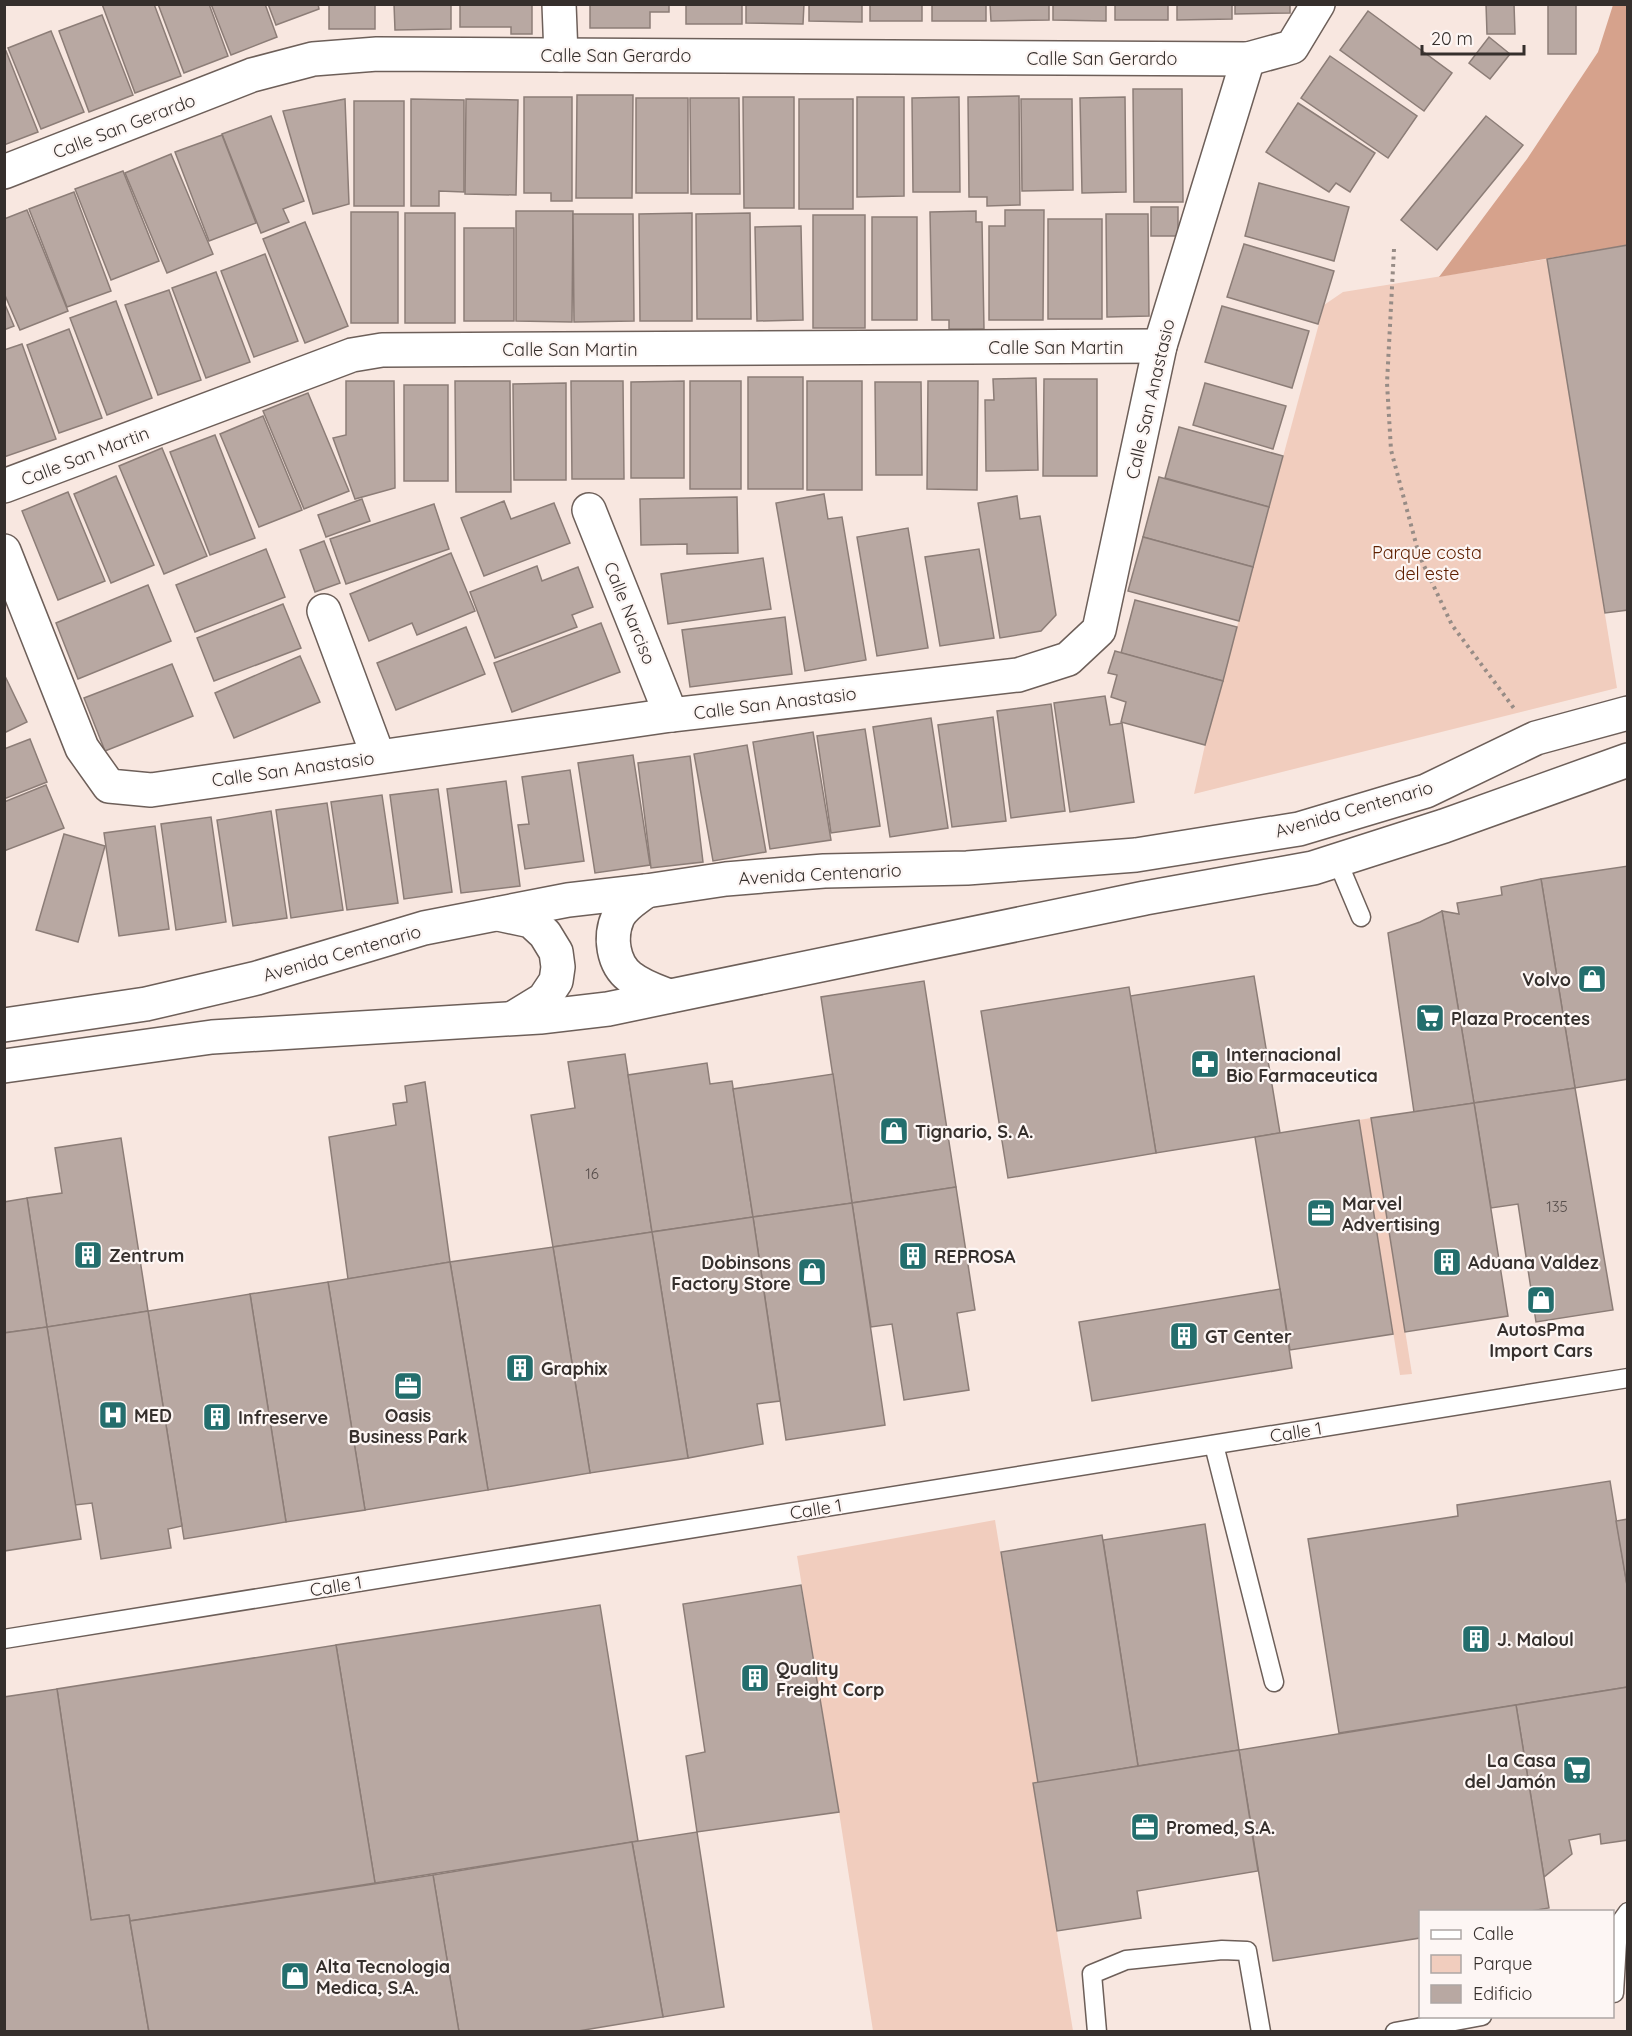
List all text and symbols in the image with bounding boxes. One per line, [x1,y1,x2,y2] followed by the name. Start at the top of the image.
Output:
[1422,18,1524,56] scale bar
[1431,27,1473,50] text: 20 m
[541,44,691,67] street label: Calle San Gerardo
[1027,47,1177,70] street label: Calle San Gerardo
[49,88,199,164] street label: Calle San Gerardo
[1120,317,1180,481] street label: Calle San Anastasio
[988,336,1124,359] street label: Calle San Martin
[502,338,638,361] street label: Calle San Martin
[18,421,152,491] street label: Calle San Martin
[1372,541,1482,585] park label: Parque costa del este
[599,558,661,668] street label: Calle Narciso
[692,682,858,724] street label: Calle San Anastasio
[210,746,376,792] street label: Calle San Anastasio
[1272,775,1436,843] street label: Avenida Centenario
[738,858,902,890] street label: Avenida Centenario
[260,919,424,987] street label: Avenida Centenario
[1576,963,1608,995] shop icon: Volvo
[1522,968,1571,991] place label: Volvo
[1414,1002,1446,1034] supermarket icon: Plaza Procentes
[1451,1007,1590,1030] place label: Plaza Procentes
[1226,1043,1378,1087] place label: Internacional Bio Farmaceutica
[1189,1048,1221,1080] pharmacy icon: Internacional Bio Farmaceutica
[878,1115,910,1147] shop icon: Tignario, S. A.
[915,1120,1034,1143] place label: Tignario, S. A.
[585,1164,599,1183] house number: 16
[1342,1192,1440,1236] place label: Marvel Advertising
[1305,1197,1337,1229] office icon: Marvel Advertising
[1546,1197,1568,1216] house number: 135
[72,1239,104,1271] building icon: Zentrum
[897,1240,929,1272] building icon: REPROSA
[109,1244,184,1267] place label: Zentrum
[934,1245,1016,1268] place label: REPROSA
[1431,1246,1463,1278] building icon: Aduana Valdez
[671,1251,791,1295] place label: Dobinsons Factory Store
[1468,1251,1599,1274] place label: Aduana Valdez
[796,1256,828,1288] shop icon: Dobinsons Factory Store
[1525,1284,1557,1316] shop icon: AutosPma Import Cars
[1489,1318,1593,1362] place label: AutosPma Import Cars
[1168,1320,1200,1352] building icon: GT Center
[1205,1325,1292,1348] place label: GT Center
[504,1352,536,1384] building icon: Graphix
[541,1357,608,1380] place label: Graphix
[392,1370,424,1402] office icon: Oasis Business Park
[97,1399,129,1431] hospital icon: MED
[201,1401,233,1433] building icon: Infreserve
[134,1404,172,1427] place label: MED
[348,1404,468,1448] place label: Oasis Business Park
[238,1406,328,1429] place label: Infreserve
[1268,1417,1324,1447] street label: Calle 1
[788,1494,844,1524] street label: Calle 1
[308,1571,364,1601] street label: Calle 1
[1460,1623,1492,1655] building icon: J. Maloul
[1497,1628,1574,1651] place label: J. Maloul
[776,1657,884,1701] place label: Quality Freight Corp
[739,1662,771,1694] building icon: Quality Freight Corp
[1464,1749,1556,1793] place label: La Casa del Jamón
[1561,1754,1593,1786] supermarket icon: La Casa del Jamón
[1129,1811,1161,1843] office icon: Promed, S.A.
[1166,1816,1275,1839] place label: Promed, S.A.
[1419,1910,1614,2018] legend
[1473,1922,1514,1945] text: Calle
[1473,1952,1532,1975] text: Parque
[316,1955,450,1999] place label: Alta Tecnologia Medica, S.A.
[279,1960,311,1992] shop icon: Alta Tecnologia Medica, S.A.
[1473,1982,1532,2005] text: Edificio

